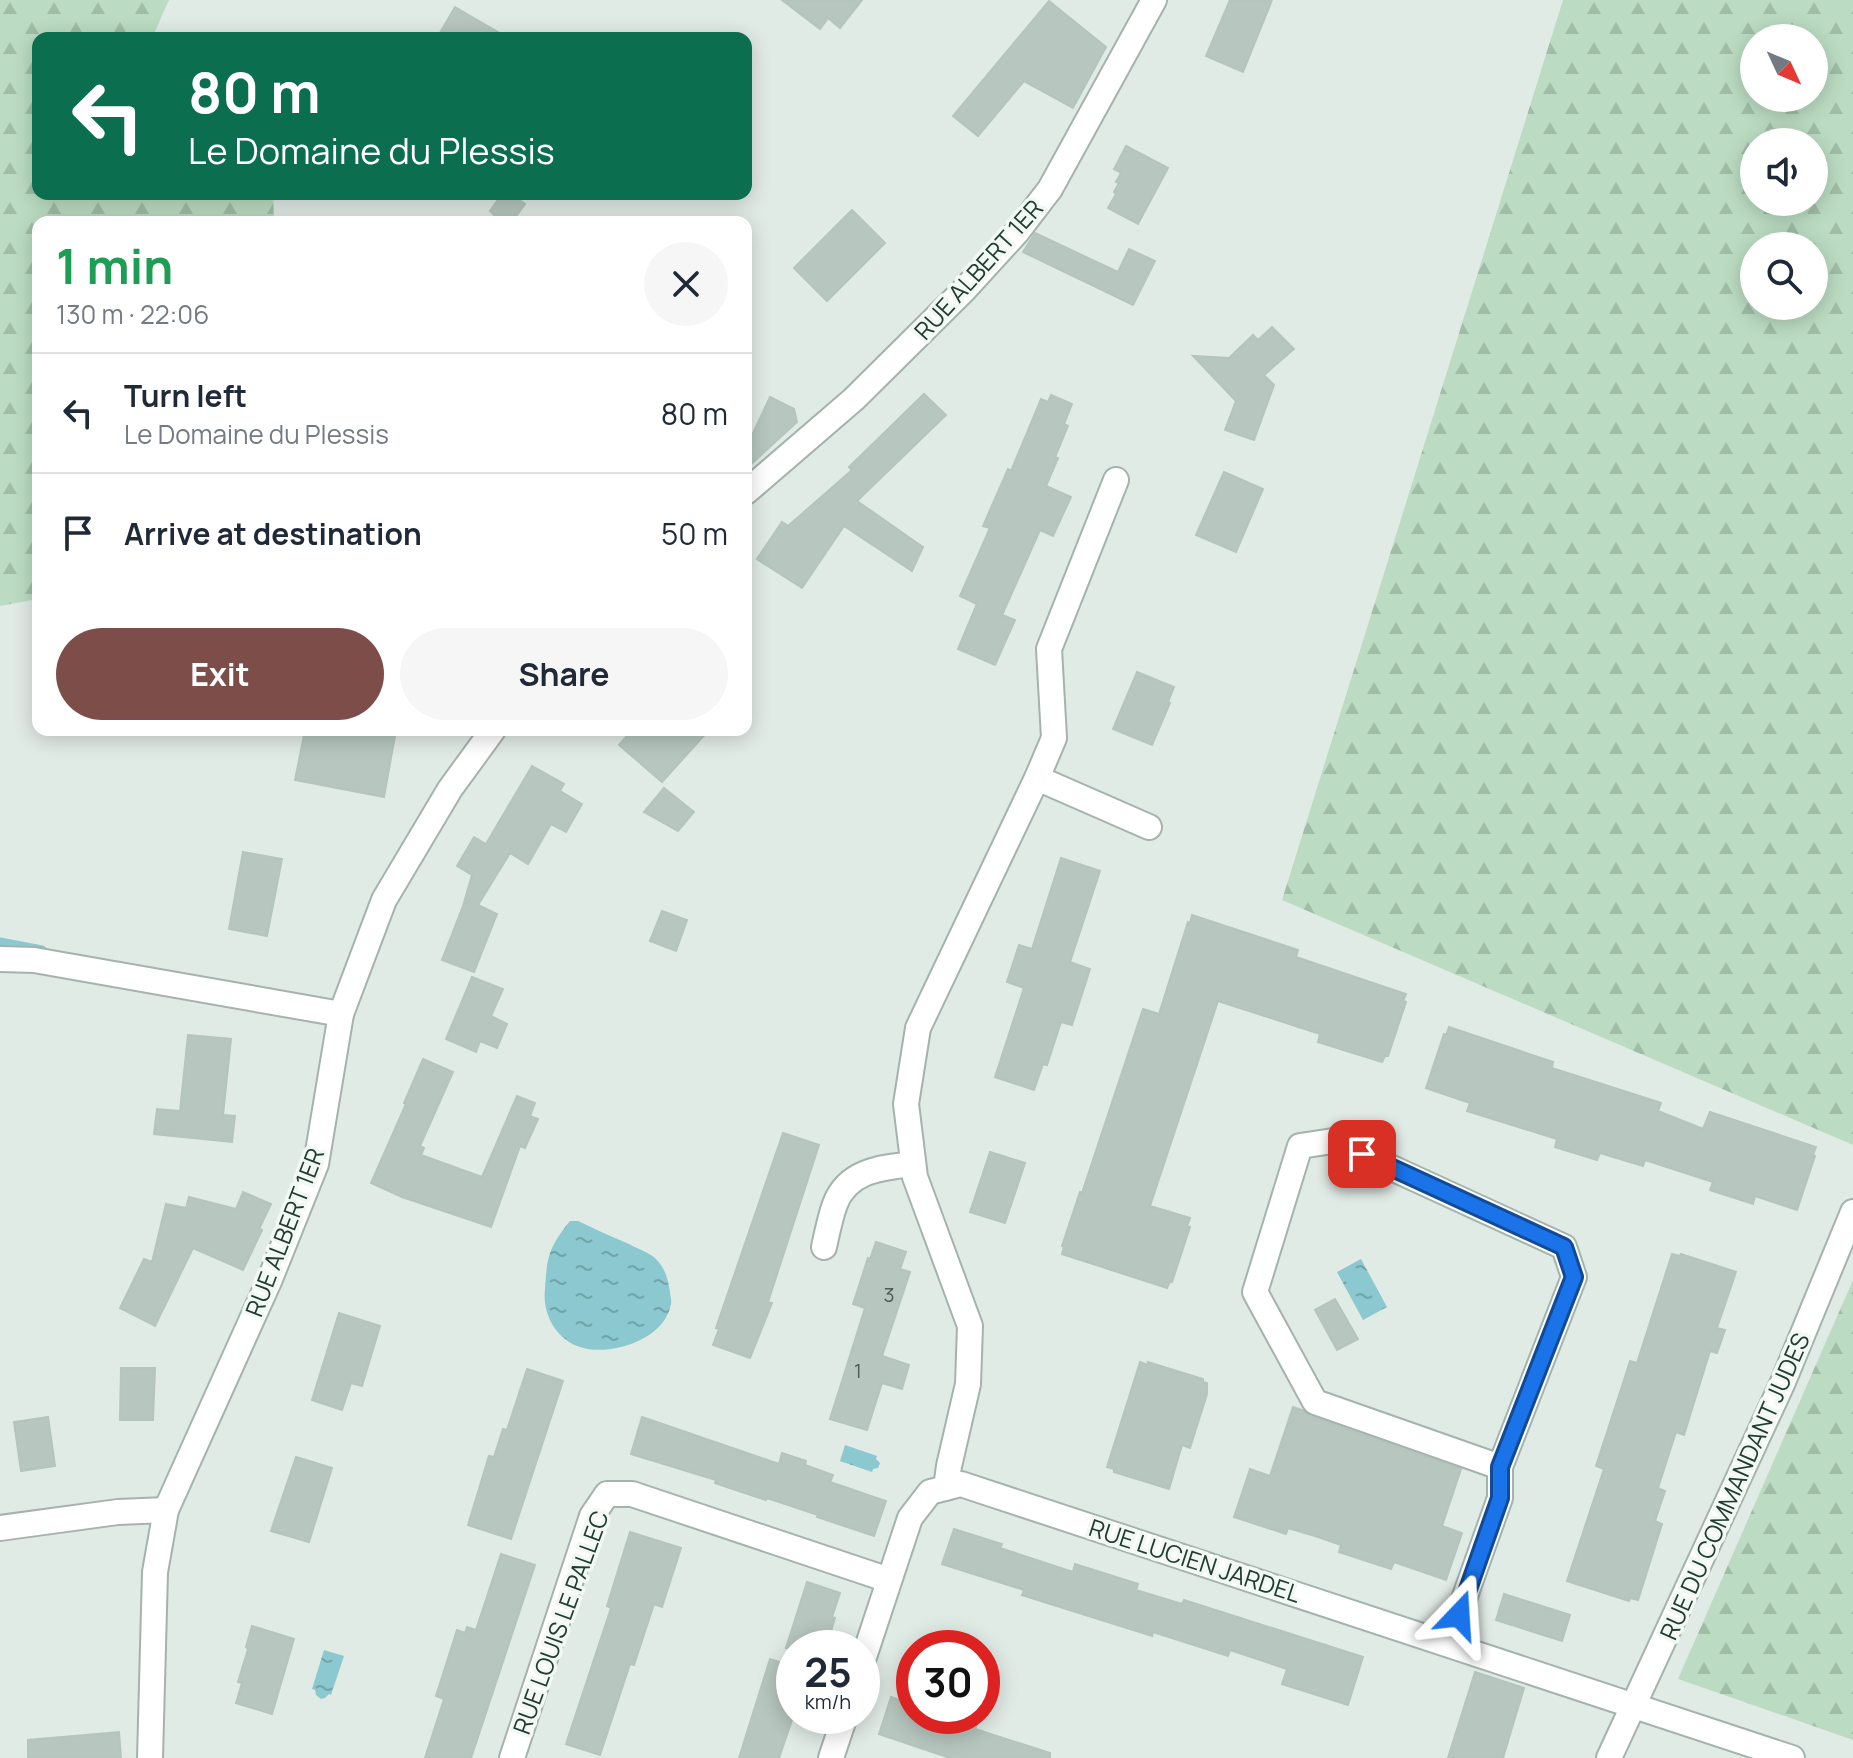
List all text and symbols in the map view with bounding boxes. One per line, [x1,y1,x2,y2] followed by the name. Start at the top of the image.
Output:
[1740,24,1828,112] north arrow
[1740,24,1828,320] map controls
[188,53,321,130] text: 80 m
[56,64,160,168] icon: left
[188,126,555,175] text: Le Domaine du Plessis
[1740,128,1828,216] button: sound
[906,192,1050,346] street label: RUE ALBERT 1ER
[1740,232,1828,320] button: search
[56,233,173,298] text: 1 min
[644,242,728,326] button: close
[56,296,209,332] text: 130 m · 22:06
[124,375,247,416] text: Turn left
[56,391,100,435] icon: left
[661,393,728,434] text: 80 m
[124,416,389,452] text: Le Domaine du Plessis
[56,511,100,555] icon: arrive
[124,513,422,554] text: Arrive at destination
[661,513,728,554] text: 50 m
[56,628,384,720] button: Exit
[400,628,728,720] button: Share
[1328,1120,1396,1188] pin
[1340,1132,1384,1176] icon: arrive
[237,1143,331,1321] street label: RUE ALBERT 1ER
[883,1281,895,1308] house number: 3
[1651,1327,1817,1645] street label: RUE DU COMMANDANT JUDES
[854,1357,862,1384] house number: 1
[504,1506,616,1738] street label: RUE LOUIS LE PALLEC
[1085,1510,1305,1610] street label: RUE LUCIEN JARDEL
[1417,1573,1501,1657] position arrow
[896,1630,1000,1734] speed limit sign: 30
[804,1644,852,1699] text: 25
[805,1688,851,1715] text: km/h

